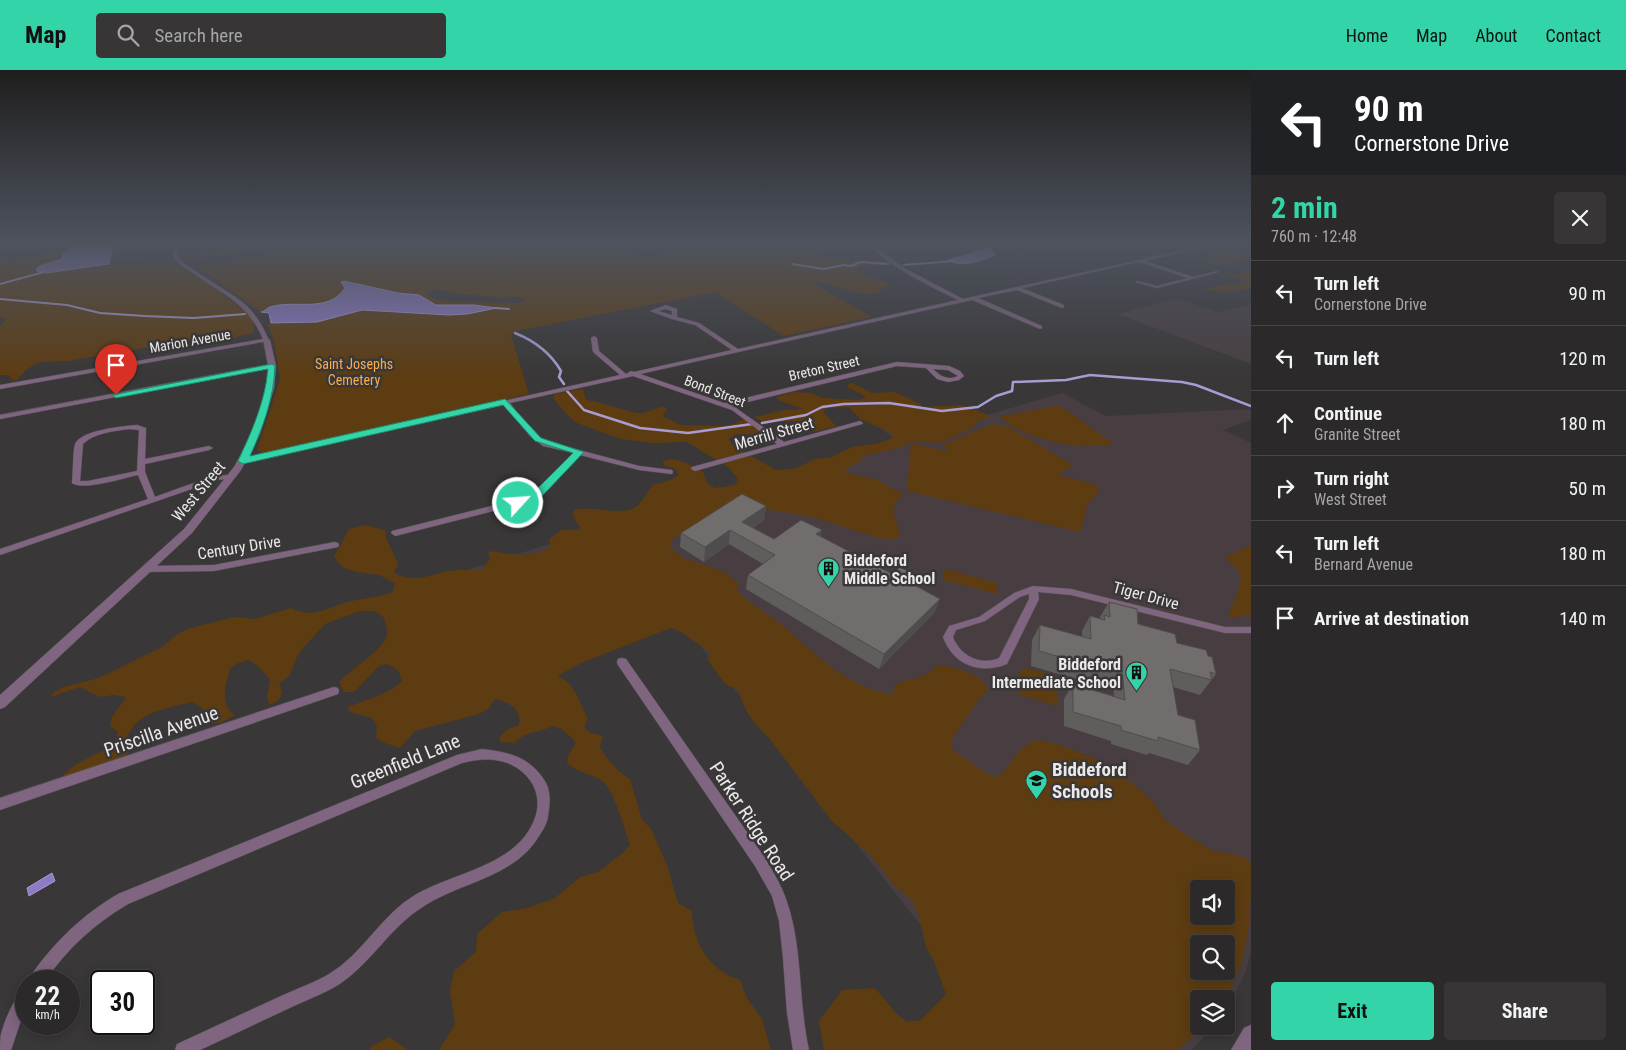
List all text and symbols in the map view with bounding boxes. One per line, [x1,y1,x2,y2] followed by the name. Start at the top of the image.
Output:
[96,13,446,58] search box
[25,21,66,49] text: Map
[114,21,142,49] icon: search
[154,24,243,47] text: Search here
[1346,25,1388,46] text: Home
[1416,25,1447,46] text: Map
[1475,25,1517,46] text: About
[1545,25,1601,46] text: Contact
[1354,89,1423,130] text: 90 m
[1271,90,1336,155] icon: left
[1354,131,1509,156] text: Cornerstone Drive
[1271,190,1338,225] text: 2 min
[1554,192,1606,244] button: close
[1271,227,1357,246] text: 760 m · 12:48
[1314,272,1379,295] text: Turn left
[1271,279,1299,307] icon: left
[1569,282,1606,305] text: 90 m
[1314,295,1427,314] text: Cornerstone Drive
[148,326,232,356] street label: Marion Avenue
[95,344,137,395] pin
[1271,344,1299,372] icon: left
[1314,347,1379,370] text: Turn left
[1559,347,1606,370] text: 120 m
[102,351,130,379] icon: arrive
[787,352,861,384] street label: Breton Street
[315,356,393,388] park label: Saint Josephs Cemetery
[682,372,748,410] street label: Bond Street
[1314,402,1382,425] text: Continue
[1271,409,1299,437] icon: ahead
[1559,412,1606,435] text: 180 m
[732,413,816,454] street label: Merrill Street
[1314,425,1401,444] text: Granite Street
[168,457,229,525] street label: West Street
[1314,467,1389,490] text: Turn right
[1271,474,1299,502] icon: right
[491,476,543,528] position arrow
[1569,477,1606,500] text: 50 m
[1314,490,1387,509] text: West Street
[196,532,282,563] street label: Century Drive
[1314,532,1379,555] text: Turn left
[1271,539,1299,567] icon: left
[1559,542,1606,565] text: 180 m
[844,551,935,588] place label: Biddeford Middle School
[1314,555,1413,574] text: Bernard Avenue
[816,557,840,588] building icon: Biddeford Middle School
[1111,578,1181,613] street label: Tiger Drive
[1271,604,1299,632] icon: arrive
[1314,607,1469,630] text: Arrive at destination
[1559,607,1606,630] text: 140 m
[992,655,1121,692] place label: Biddeford Intermediate School
[1125,661,1149,692] building icon: Biddeford Intermediate School
[101,701,221,762] street label: Priscilla Avenue
[347,729,464,794] street label: Greenfield Lane
[705,757,799,885] street label: Parker Ridge Road
[1052,758,1127,803] place label: Biddeford Schools
[1024,768,1048,799] school or university icon: Biddeford Schools
[1190,880,1235,1035] map controls
[1190,880,1235,925] button: sound
[1190,935,1235,980] button: search
[90,970,155,1035] speed limit sign: 30
[35,982,60,1011] text: 22
[1271,982,1434,1040] button: Exit
[1444,982,1606,1040] button: Share
[1190,990,1235,1035] button: layers
[35,1008,60,1022] text: km/h

